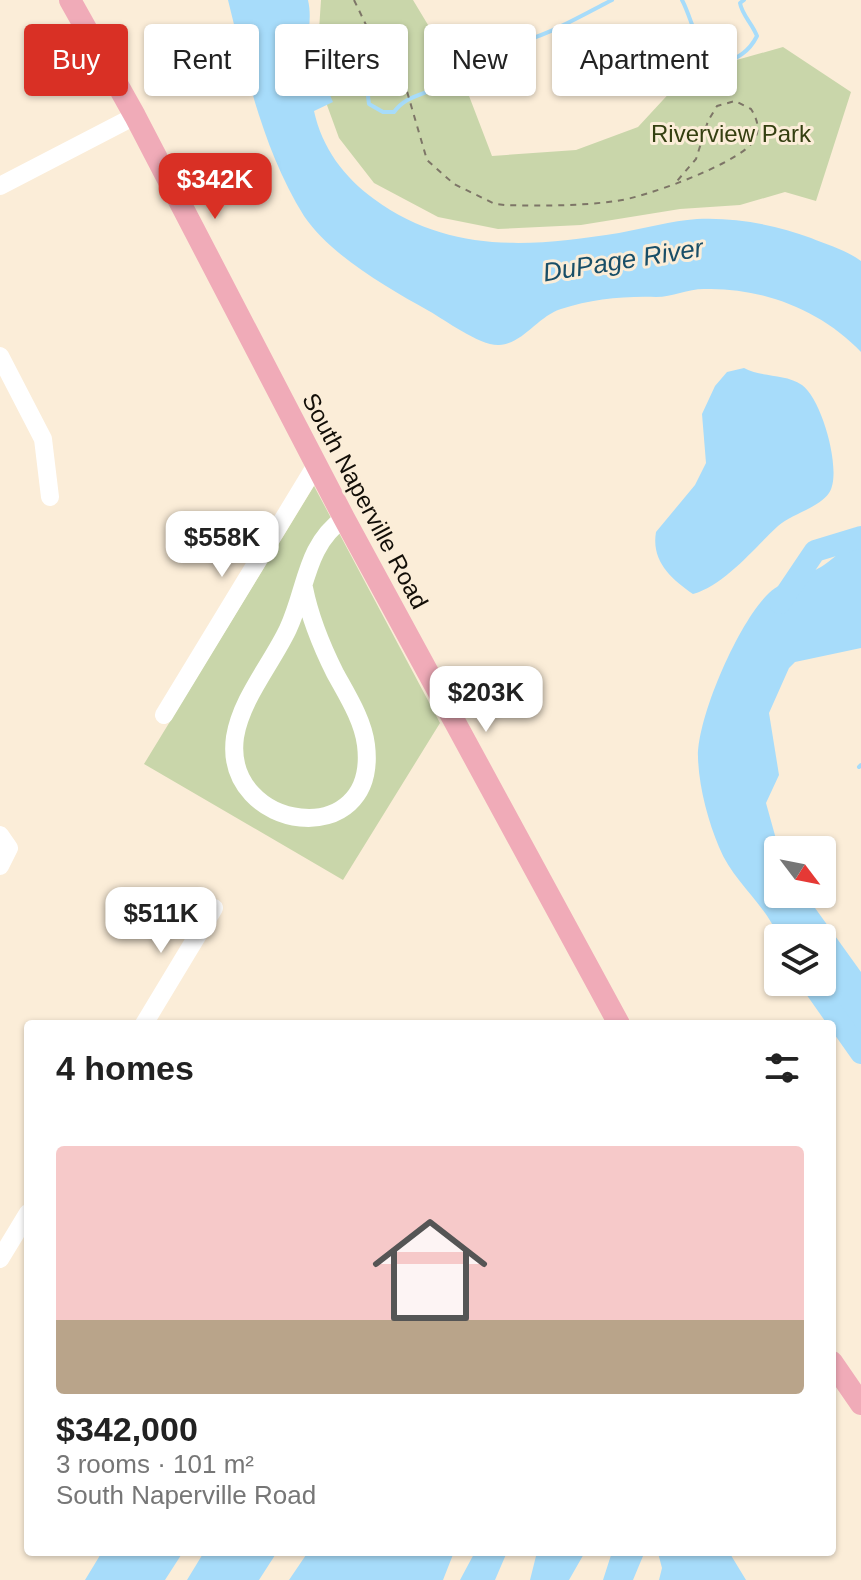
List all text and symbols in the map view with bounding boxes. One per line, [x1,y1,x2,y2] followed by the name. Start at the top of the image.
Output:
[24,24,128,96] chip: Buy
[144,24,259,96] chip: Rent
[275,24,408,96] chip: Filters
[424,24,536,96] chip: New
[552,24,737,96] chip: Apartment
[651,120,812,147] park label: Riverview Park
[159,153,271,221] pin: $342K
[177,164,253,194] text: $342K
[541,232,707,287] water label: DuPage River
[297,388,434,613] street label: South Naperville Road
[166,511,278,579] pin: $558K
[184,522,260,552] text: $558K
[430,666,542,734] pin: $203K
[448,677,524,707] text: $203K
[764,836,836,908] north arrow
[764,836,836,996] map controls
[105,887,217,955] pin: $511K
[123,898,199,928] text: $511K
[764,924,836,996] button: layers
[760,1046,804,1090] icon: filters
[56,1049,194,1087] text: 4 homes
[358,1198,502,1342] icon: home
[56,1410,198,1448] text: $342,000
[56,1449,254,1479] text: 3 rooms · 101 m²
[56,1480,316,1510] text: South Naperville Road

